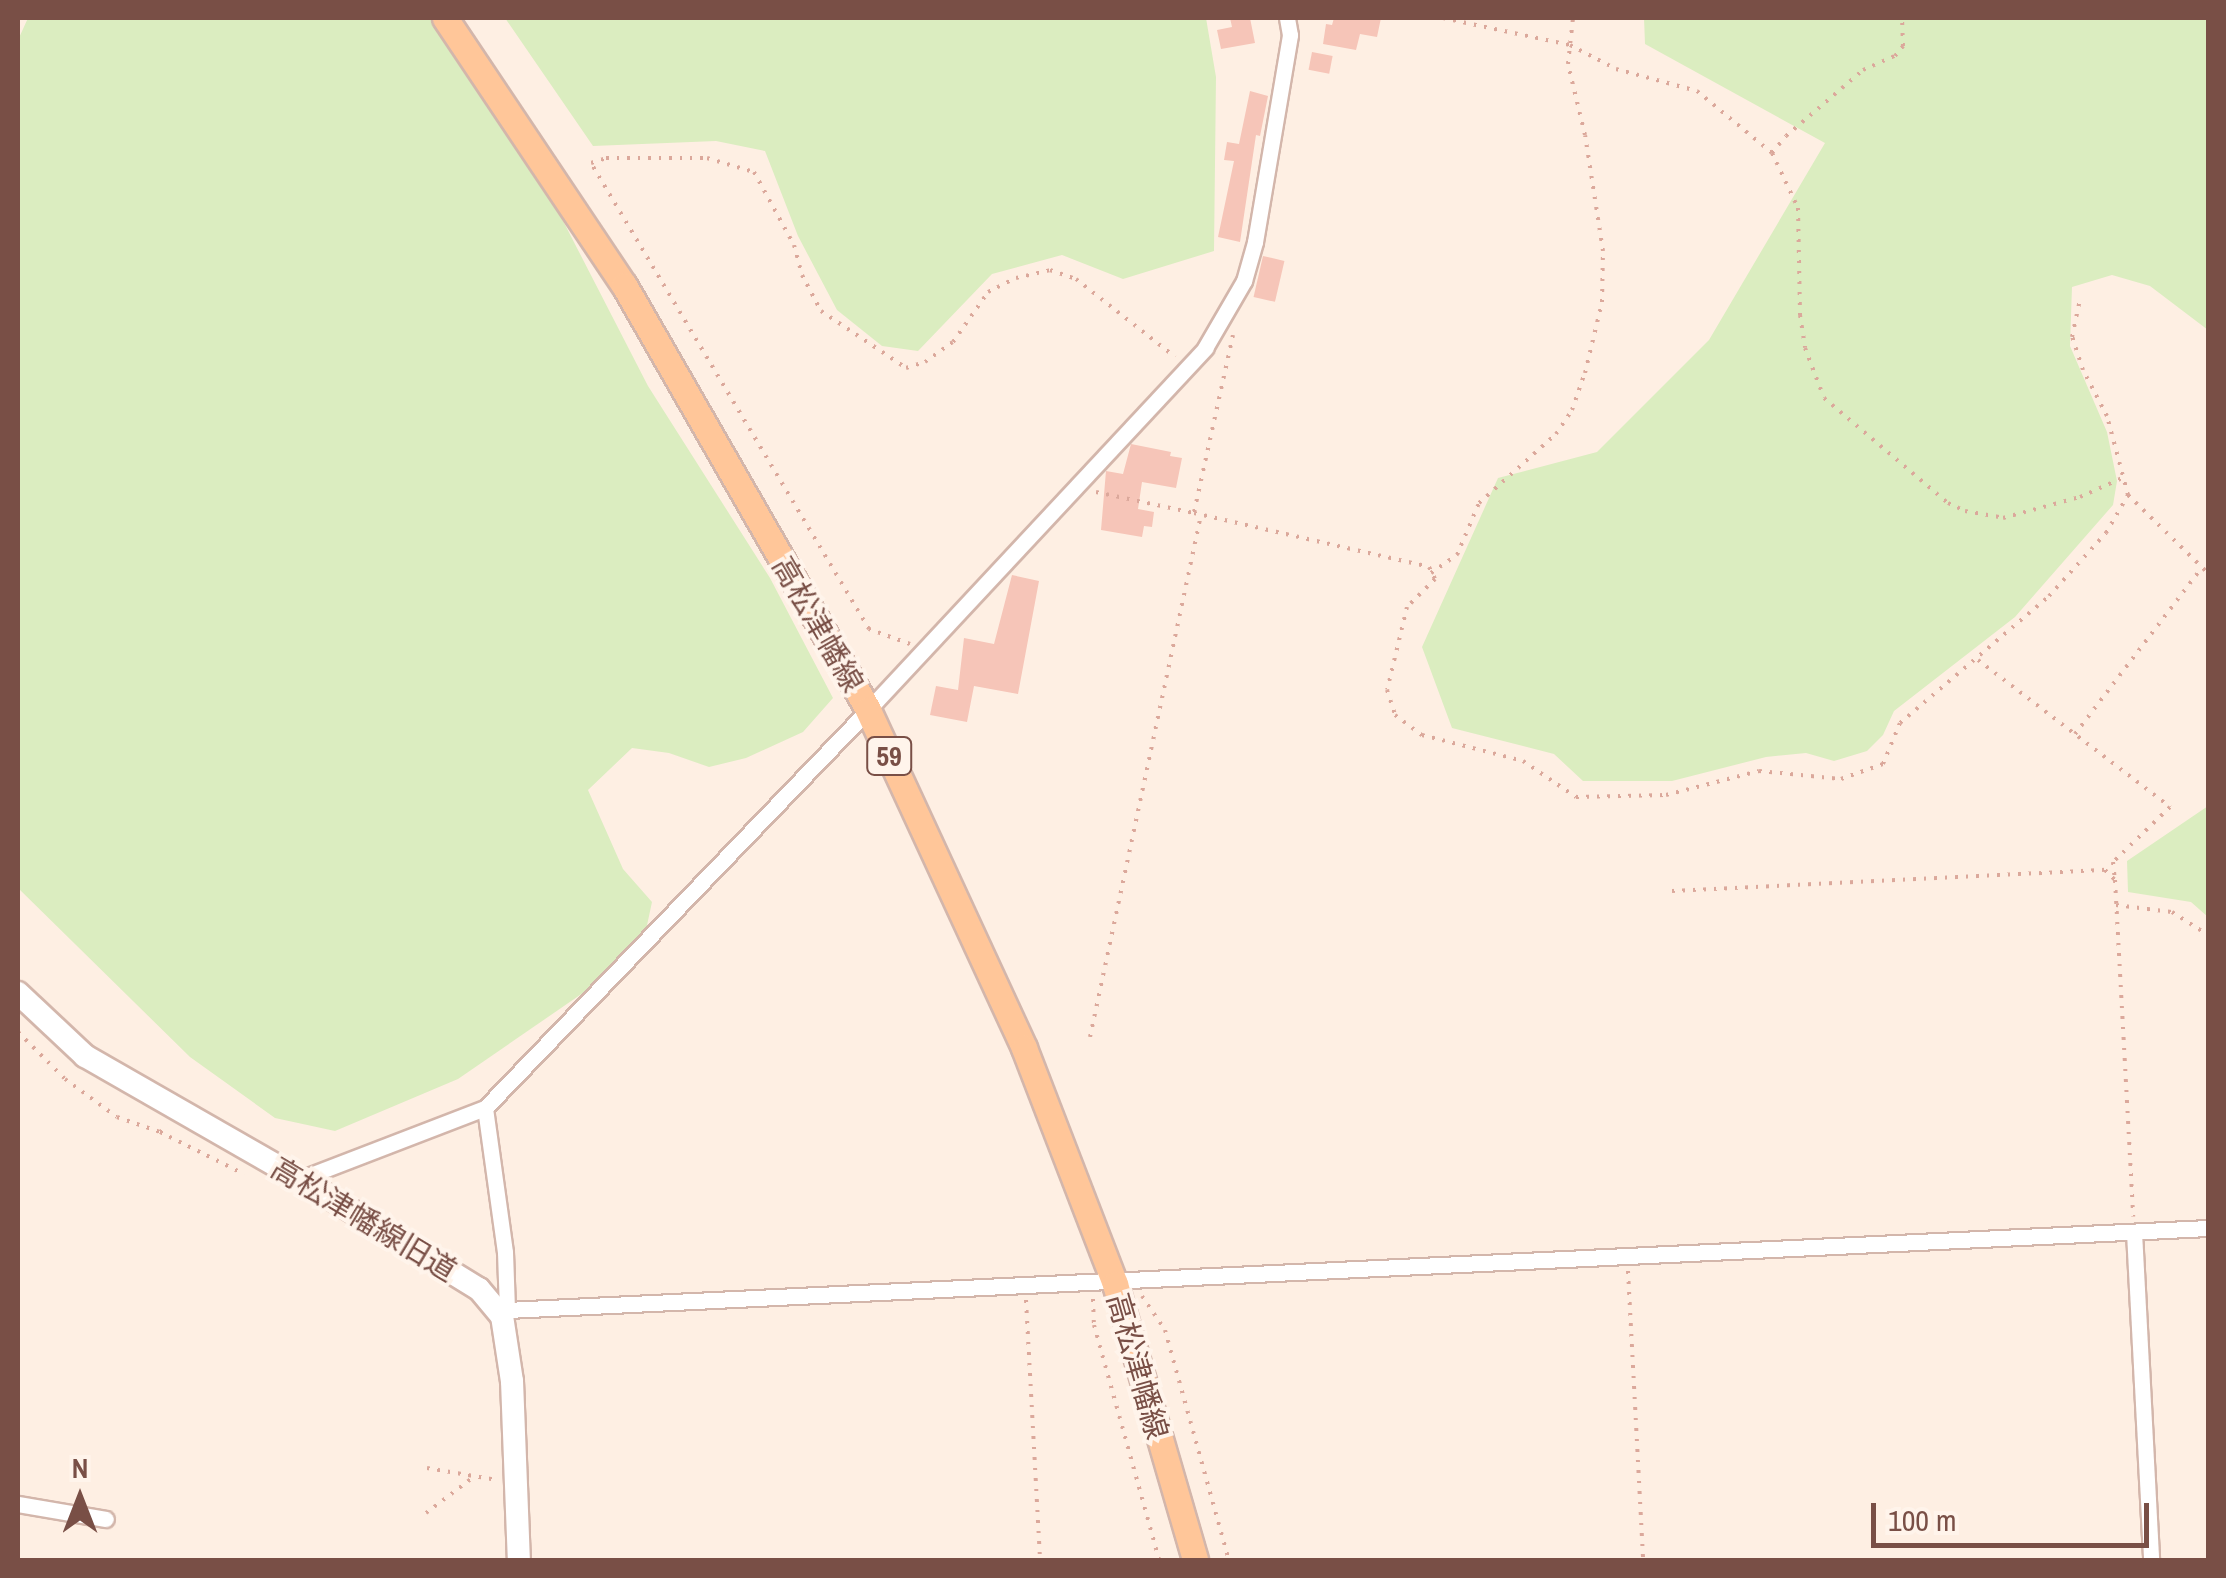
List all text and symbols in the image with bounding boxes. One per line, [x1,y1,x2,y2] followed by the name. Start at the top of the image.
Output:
[765,550,871,698] street label: 高松津幡線
[864,733,914,779] road number: 59
[265,1149,463,1289] street label: 高松津幡線旧道
[1100,1289,1176,1443] street label: 高松津幡線
[30,1448,130,1548] north arrow
[72,1449,88,1487] text: N
[1876,1483,2154,1545] scale bar
[1888,1500,1956,1540] text: 100 m

